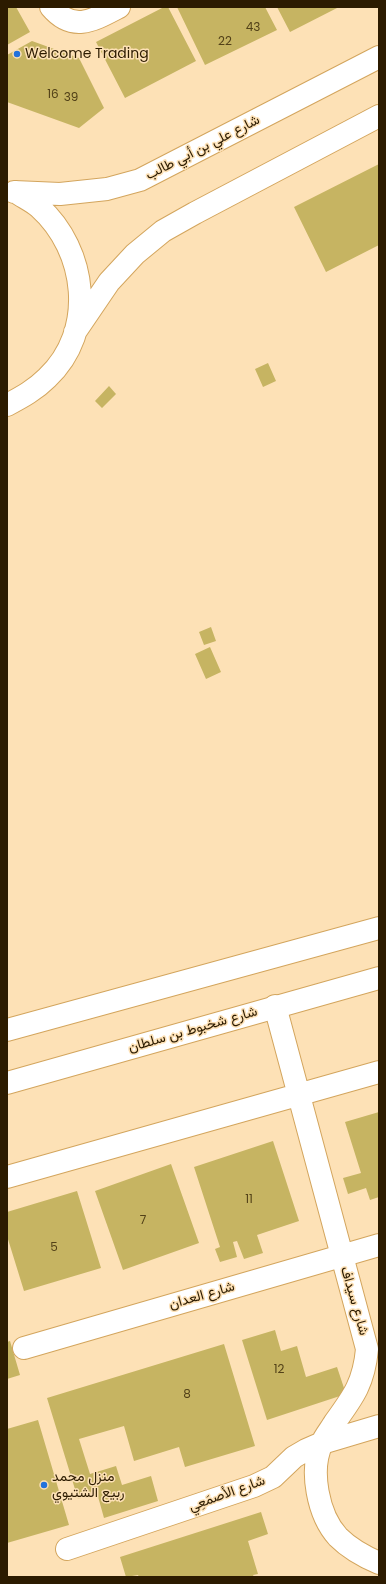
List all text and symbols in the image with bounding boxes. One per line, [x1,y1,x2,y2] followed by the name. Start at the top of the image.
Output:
[246,21,260,35] house number: 43
[218,35,232,49] house number: 22
[25,46,149,62] place label: Welcome Trading
[12,49,22,59] marker: Welcome Trading
[47,88,59,102] house number: 16
[64,91,78,105] house number: 39
[143,112,263,184] street label: شارع علي بن أبي طالب
[126,1003,260,1057] street label: شارع شخبوط بن سلطان
[245,1193,253,1207] house number: 11
[140,1214,146,1228] house number: 7
[50,1241,58,1255] house number: 5
[336,1265,372,1337] street label: شارع سيداف
[167,1279,237,1313] street label: شارع العدان
[274,1363,284,1377] house number: 12
[183,1388,191,1402] house number: 8
[52,1469,125,1502] place label: منزل محمد ربيع الشتيوي
[187,1472,267,1516] street label: شارع الأصمَعِي
[39,1480,49,1490] marker: منزل محمد ربيع الشتيوي

